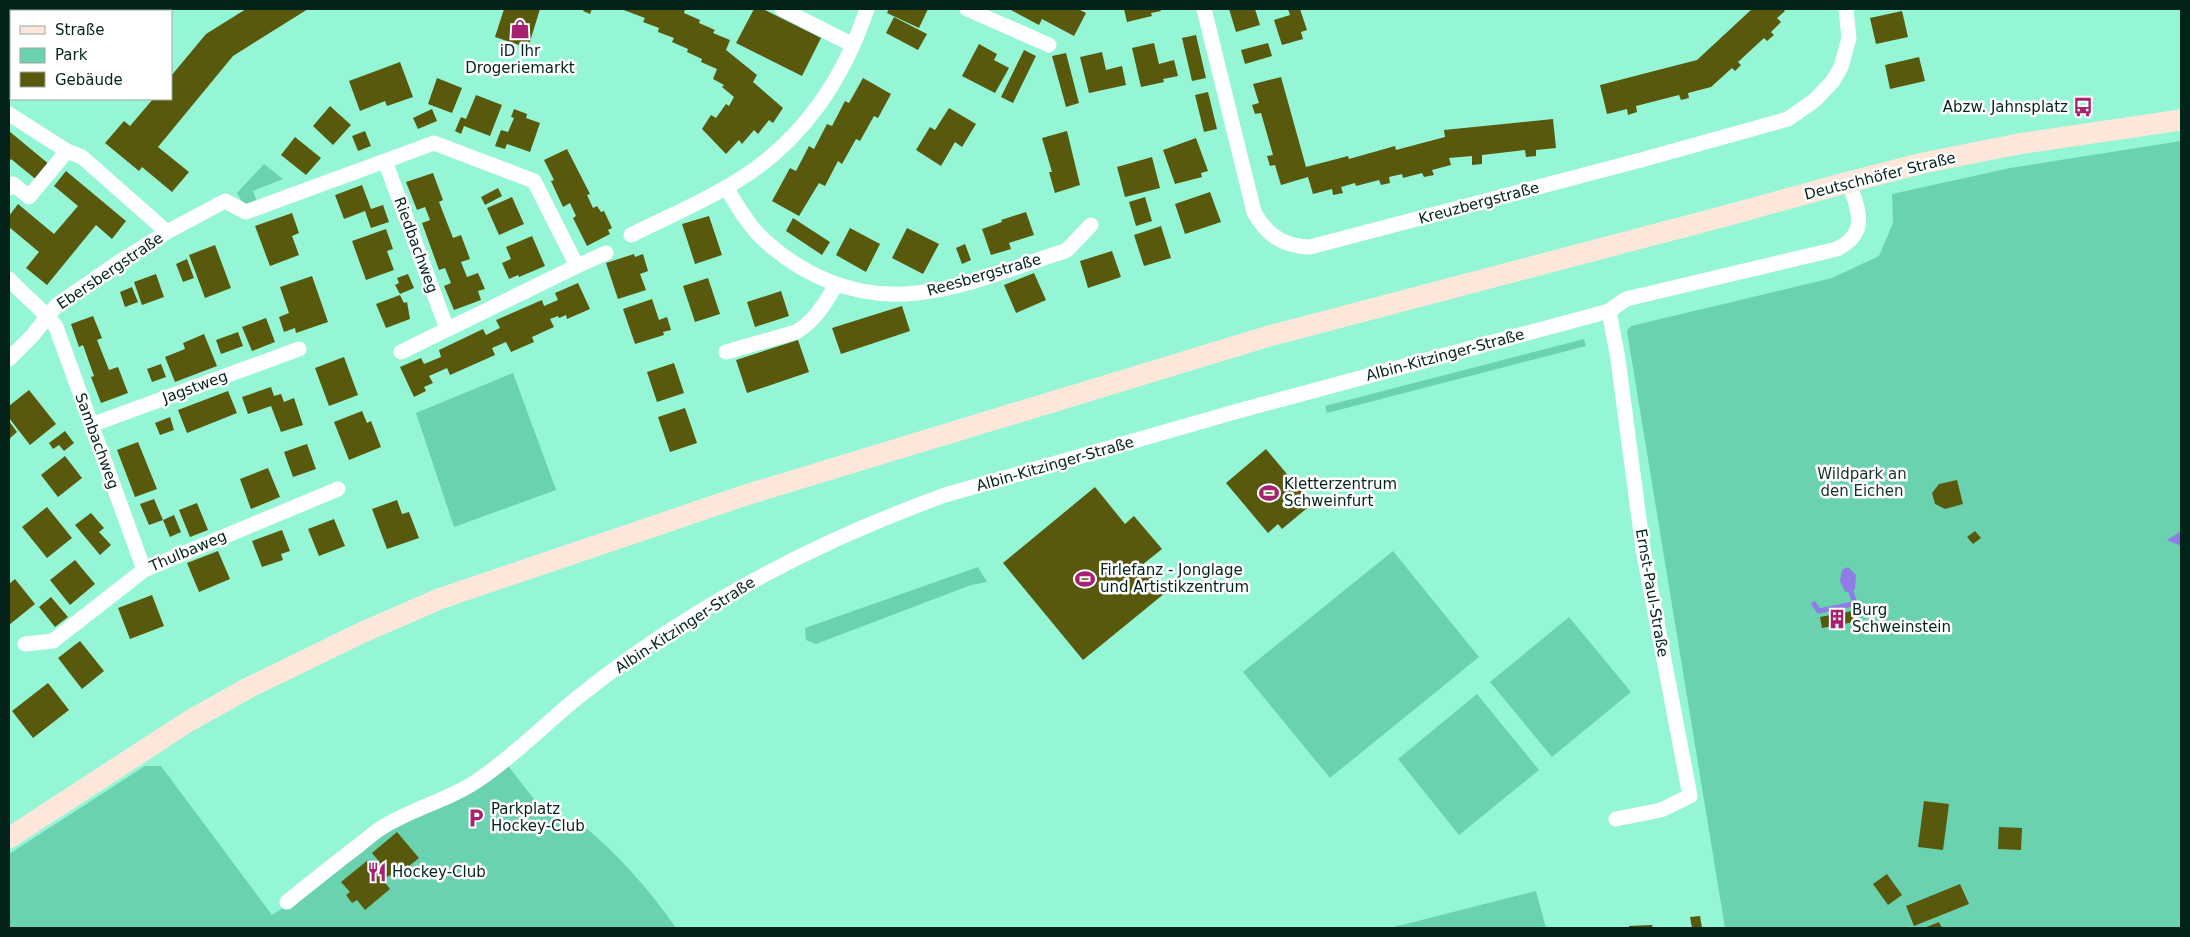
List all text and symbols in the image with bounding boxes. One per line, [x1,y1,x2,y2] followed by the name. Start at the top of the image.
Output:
[10,10,172,100] legend
[509,18,531,40] shop icon: iD Ihr Drogeriemarkt
[55,21,104,39] text: Straße
[465,42,575,77] place label: iD Ihr Drogeriemarkt
[55,46,88,64] text: Park
[55,71,123,89] text: Gebäude
[2072,96,2094,118] bus stop icon: Abzw. Jahnsplatz
[1943,98,2068,116] place label: Abzw. Jahnsplatz
[1802,148,1958,204] street label: Deutschhöfer Straße
[1417,178,1541,228] street label: Kreuzbergstraße
[390,195,442,295] street label: Riedbachweg
[54,229,166,313] street label: Ebersbergstraße
[925,250,1043,300] street label: Reesbergstraße
[1364,325,1526,385] street label: Albin-Kitzinger-Straße
[159,367,230,407] street label: Jagstweg
[71,391,123,491] street label: Sambachweg
[974,433,1136,495] street label: Albin-Kitzinger-Straße
[1817,465,1907,500] park label: Wildpark an den Eichen
[1284,475,1397,510] place label: Kletterzentrum Schweinfurt
[1258,482,1280,504] sports icon: Kletterzentrum Schweinfurt
[146,527,229,576] street label: Thulbaweg
[1632,527,1672,659] street label: Ernst-Paul-Straße
[1100,561,1249,596] place label: Firlefanz - Jonglage und Artistikzentrum
[1074,568,1096,590] sports icon: Firlefanz - Jonglage und Artistikzentrum
[612,573,758,677] street label: Albin-Kitzinger-Straße
[1852,601,1951,636] place label: Burg Schweinstein
[1826,608,1848,630] building icon: Burg Schweinstein
[491,800,585,835] place label: Parkplatz Hockey-Club
[465,807,487,829] parking icon: Parkplatz Hockey-Club
[366,861,388,883] restaurant icon: Hockey-Club
[392,863,486,881] place label: Hockey-Club

